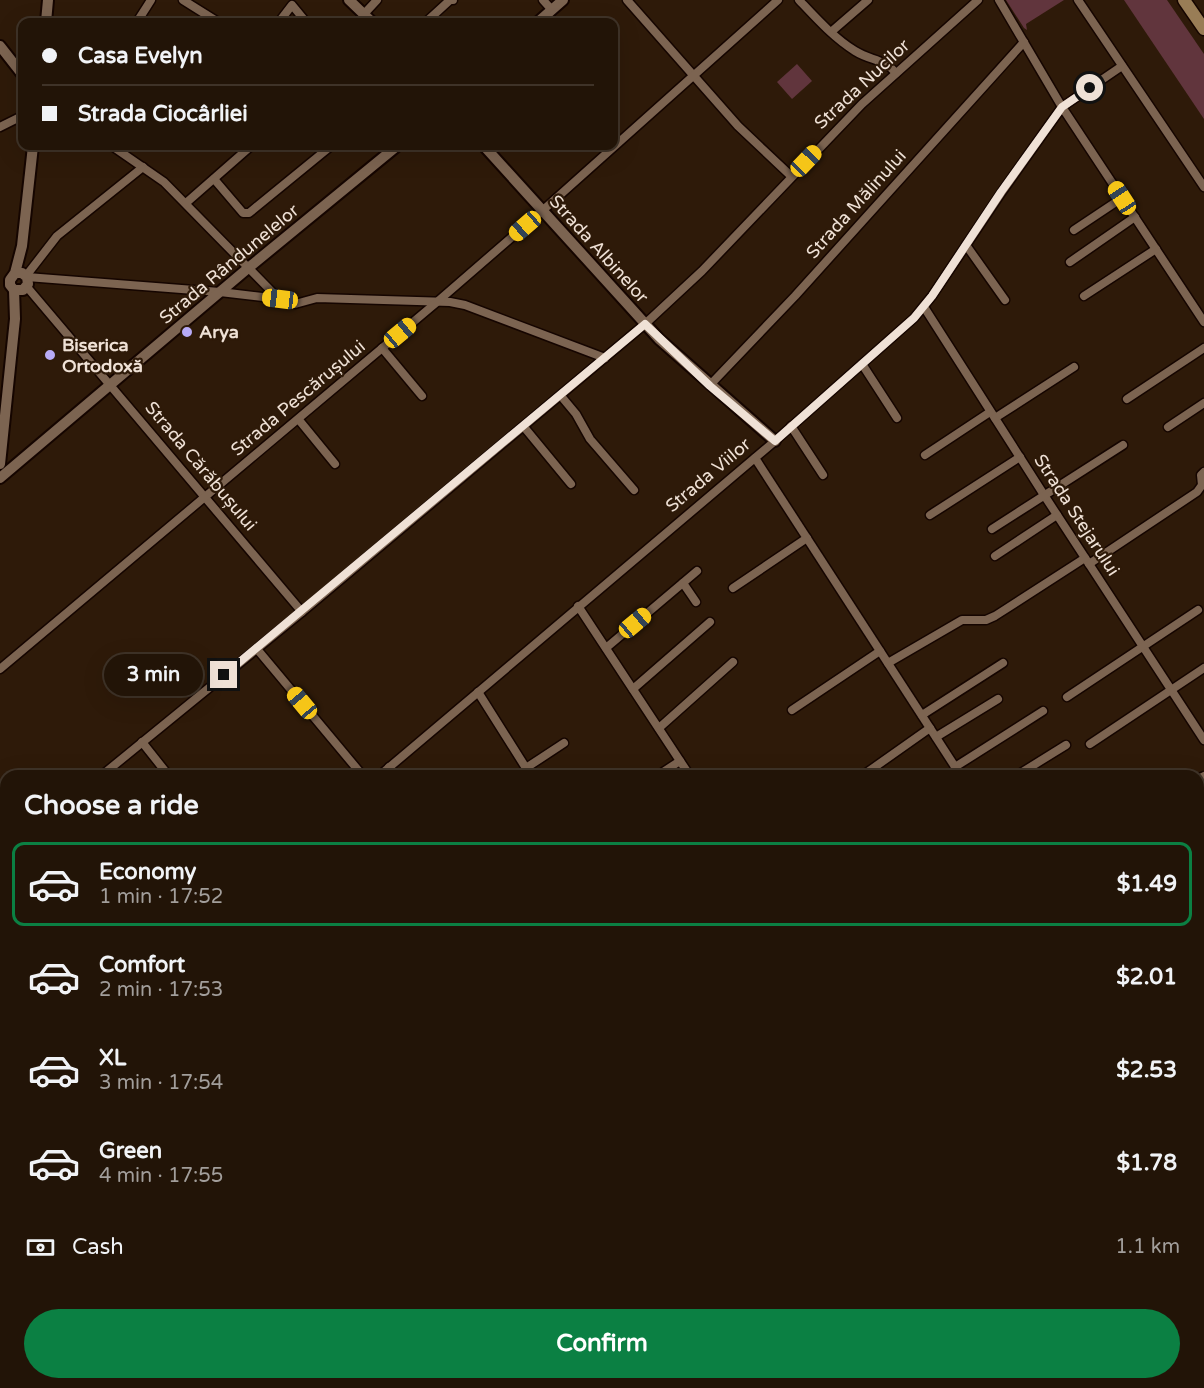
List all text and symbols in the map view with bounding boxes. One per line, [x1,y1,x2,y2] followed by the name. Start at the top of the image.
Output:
[810,34,914,134] street label: Strada Nucilor
[78,43,203,69] text: Casa Evelyn
[1076,74,1103,101] route start
[78,101,248,127] text: Strada Ciocârliei
[787,142,825,180] car
[801,145,911,263] street label: Strada Mălinului
[1105,178,1139,218] car
[545,190,653,308] street label: Strada Albinelor
[155,199,303,329] street label: Strada Rândunelelor
[506,207,544,245] car
[261,288,299,310] car
[380,315,420,351] car
[199,321,239,343] place label: Arya
[180,325,194,339] marker: Arya
[62,334,143,377] place label: Biserica Ortodoxă
[226,335,370,461] street label: Strada Pescărușului
[43,348,57,362] marker: Biserica Ortodoxă
[140,397,262,535] street label: Strada Cărăbușului
[661,433,755,517] street label: Strada Viilor
[1029,450,1125,580] street label: Strada Stejarului
[615,605,655,641] car
[104,654,203,696] callout: 3 min
[210,661,237,688] route end
[127,663,180,687] text: 3 min
[284,683,320,723] car
[24,789,199,822] text: Choose a ride
[27,857,81,911] icon: car
[99,859,196,885] text: Economy
[1117,871,1177,897] text: $1.49
[99,885,223,909] text: 1 min · 17:52
[27,950,81,1004] icon: car
[99,952,185,978] text: Comfort
[1116,964,1177,990] text: $2.01
[99,978,223,1002] text: 2 min · 17:53
[27,1043,81,1097] icon: car
[99,1045,126,1071] text: XL
[1116,1057,1177,1083] text: $2.53
[99,1071,223,1095] text: 3 min · 17:54
[27,1136,81,1190] icon: car
[99,1138,162,1164] text: Green
[1116,1150,1177,1176] text: $1.78
[99,1164,223,1188] text: 4 min · 17:55
[24,1231,57,1264] icon: cash
[72,1234,124,1260] text: Cash
[1115,1235,1180,1259] text: 1.1 km
[24,1309,1180,1378] button: Confirm

